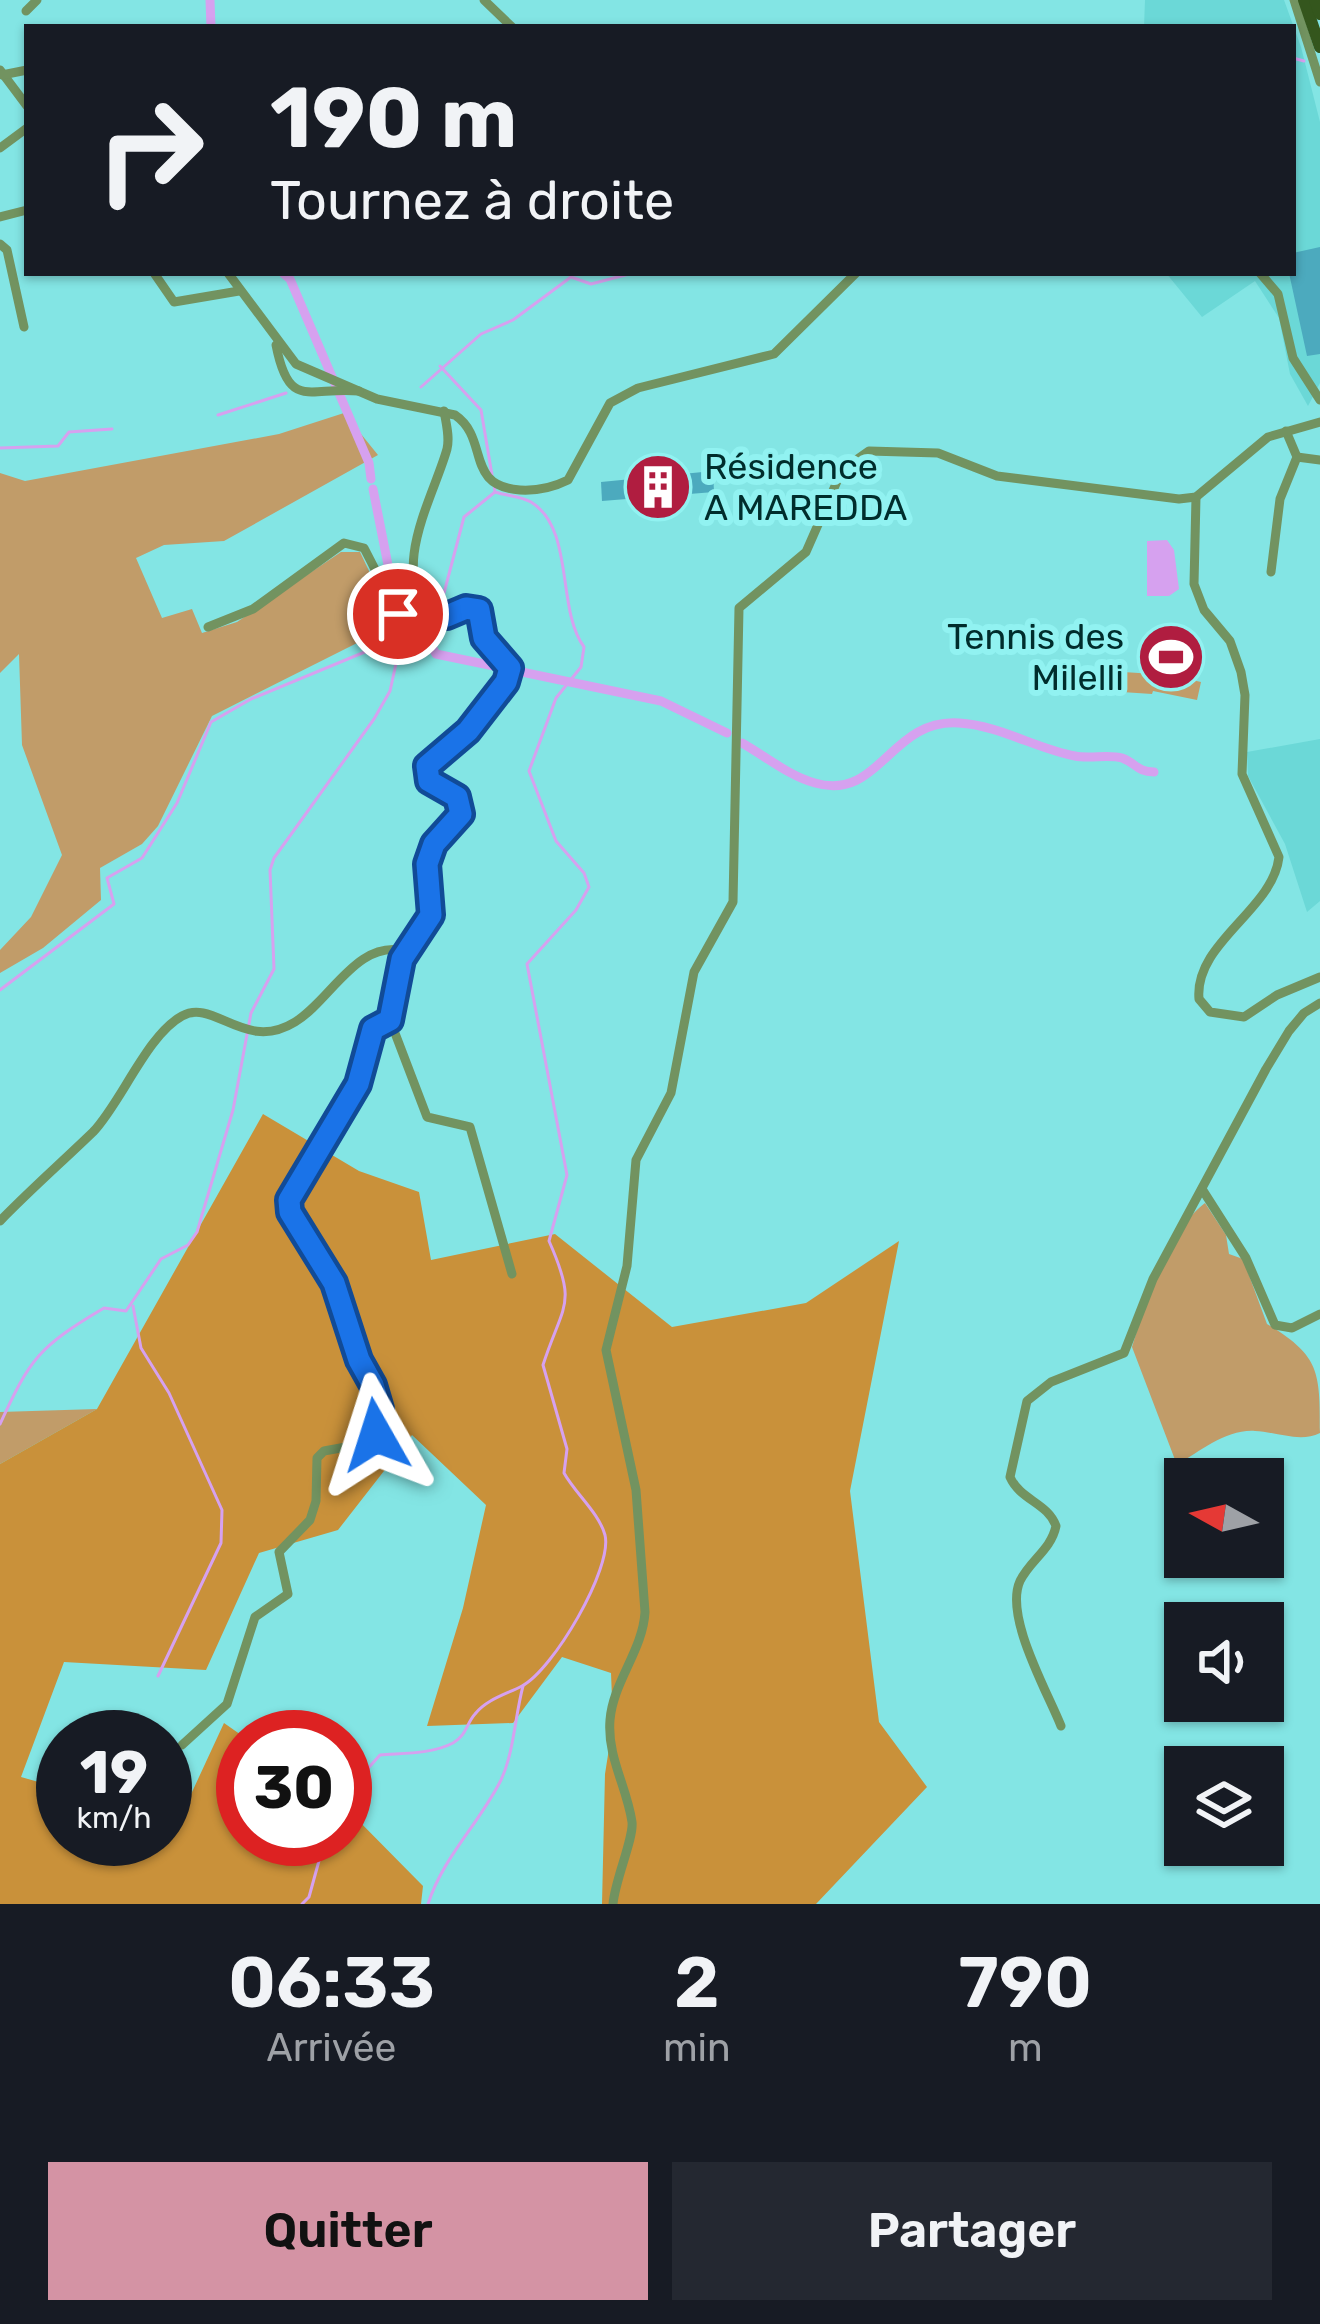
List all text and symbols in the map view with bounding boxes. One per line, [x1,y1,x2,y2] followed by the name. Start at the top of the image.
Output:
[270,68,518,168] text: 190 m
[72,72,228,228] icon: right
[270,169,674,233] text: Tournez à droite
[704,445,907,529] place label: Résidence A MAREDDA
[623,452,693,522] building icon: Résidence A MAREDDA
[347,563,449,665] pin
[365,581,431,647] icon: arrive
[947,615,1124,699] place label: Tennis des Milelli
[1136,622,1206,692] sports icon: Tennis des Milelli
[313,1372,439,1498] position arrow
[1164,1458,1284,1578] north arrow
[1164,1458,1284,1866] map controls
[1164,1602,1284,1722] button: sound
[216,1710,372,1866] speed limit sign: 30
[80,1737,148,1808] text: 19
[1164,1746,1284,1866] button: layers
[77,1800,151,1836] text: km/h
[228,1940,435,2025] text: 06:33
[674,1940,720,2025] text: 2
[959,1940,1092,2025] text: 790
[267,2025,396,2071] text: Arrivée
[663,2025,731,2071] text: min
[1008,2025,1043,2071] text: m
[48,2162,648,2300] button: Quitter
[672,2162,1272,2300] button: Partager

